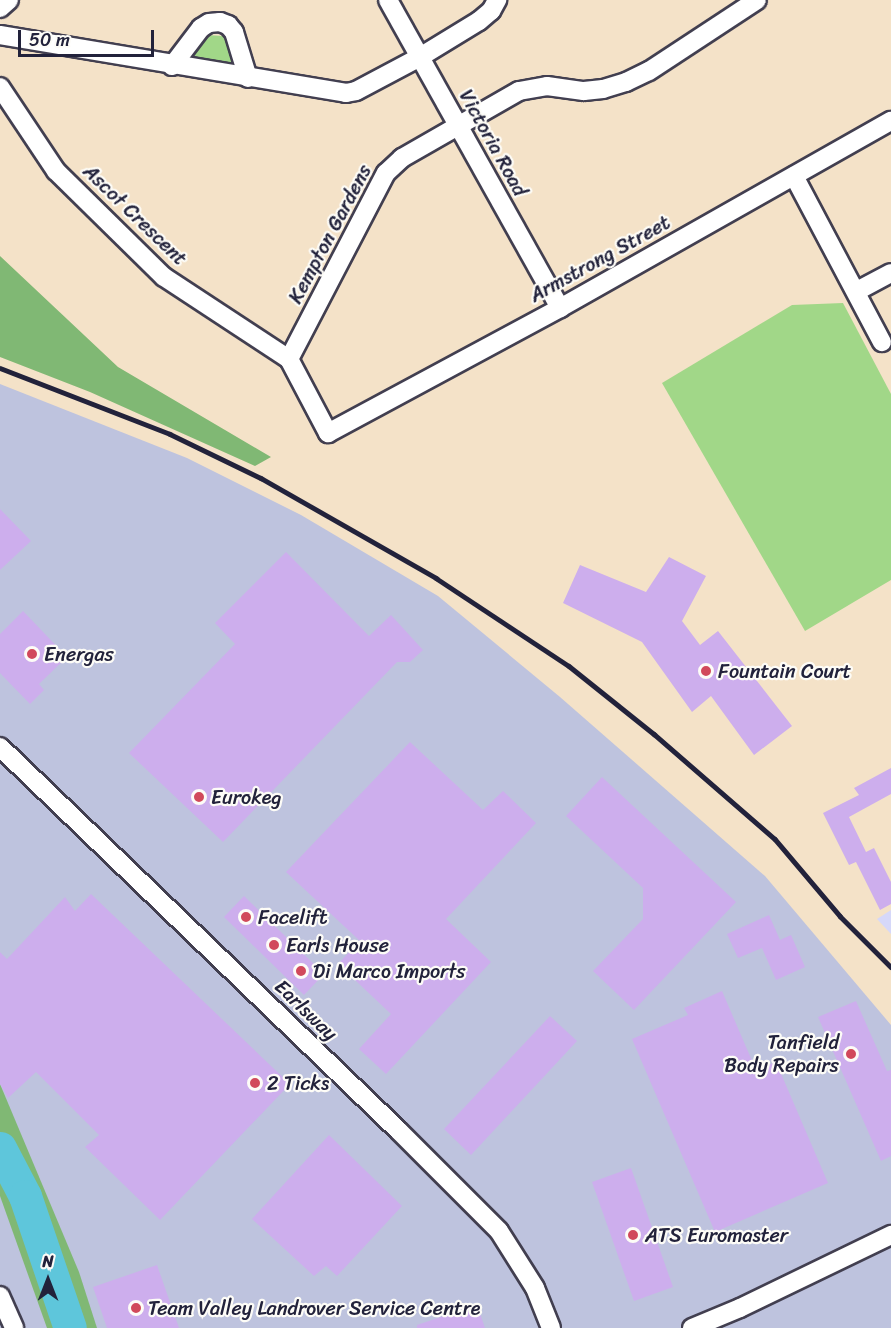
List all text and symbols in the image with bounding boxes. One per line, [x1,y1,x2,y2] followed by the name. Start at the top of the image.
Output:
[21,18,158,56] scale bar
[29,24,70,56] text: 50 m
[454,86,532,200] street label: Victoria Road
[78,159,192,271] street label: Ascot Crescent
[283,160,377,308] street label: Kempton Gardens
[526,211,674,307] street label: Armstrong Street
[44,642,114,666] place label: Energas
[25,647,39,661] marker: Energas
[718,659,851,683] place label: Fountain Court
[699,664,713,678] marker: Fountain Court
[211,785,282,809] place label: Eurokeg
[192,790,206,804] marker: Eurokeg
[258,905,327,929] place label: Facelift
[239,910,253,924] marker: Facelift
[286,933,388,957] place label: Earls House
[267,938,281,952] marker: Earls House
[313,959,466,983] place label: Di Marco Imports
[294,964,308,978] marker: Di Marco Imports
[270,974,342,1046] street label: Earlsway
[725,1030,839,1077] place label: Tanfield Body Repairs
[844,1047,858,1061] marker: Tanfield Body Repairs
[267,1071,329,1095] place label: 2 Ticks
[248,1076,262,1090] marker: 2 Ticks
[645,1223,788,1247] place label: ATS Euromaster
[626,1228,640,1242] marker: ATS Euromaster
[42,1247,54,1276] text: N
[18,1250,78,1310] north arrow
[148,1296,479,1320] place label: Team Valley Landrover Service Centre
[129,1301,143,1315] marker: Team Valley Landrover Service Centre

